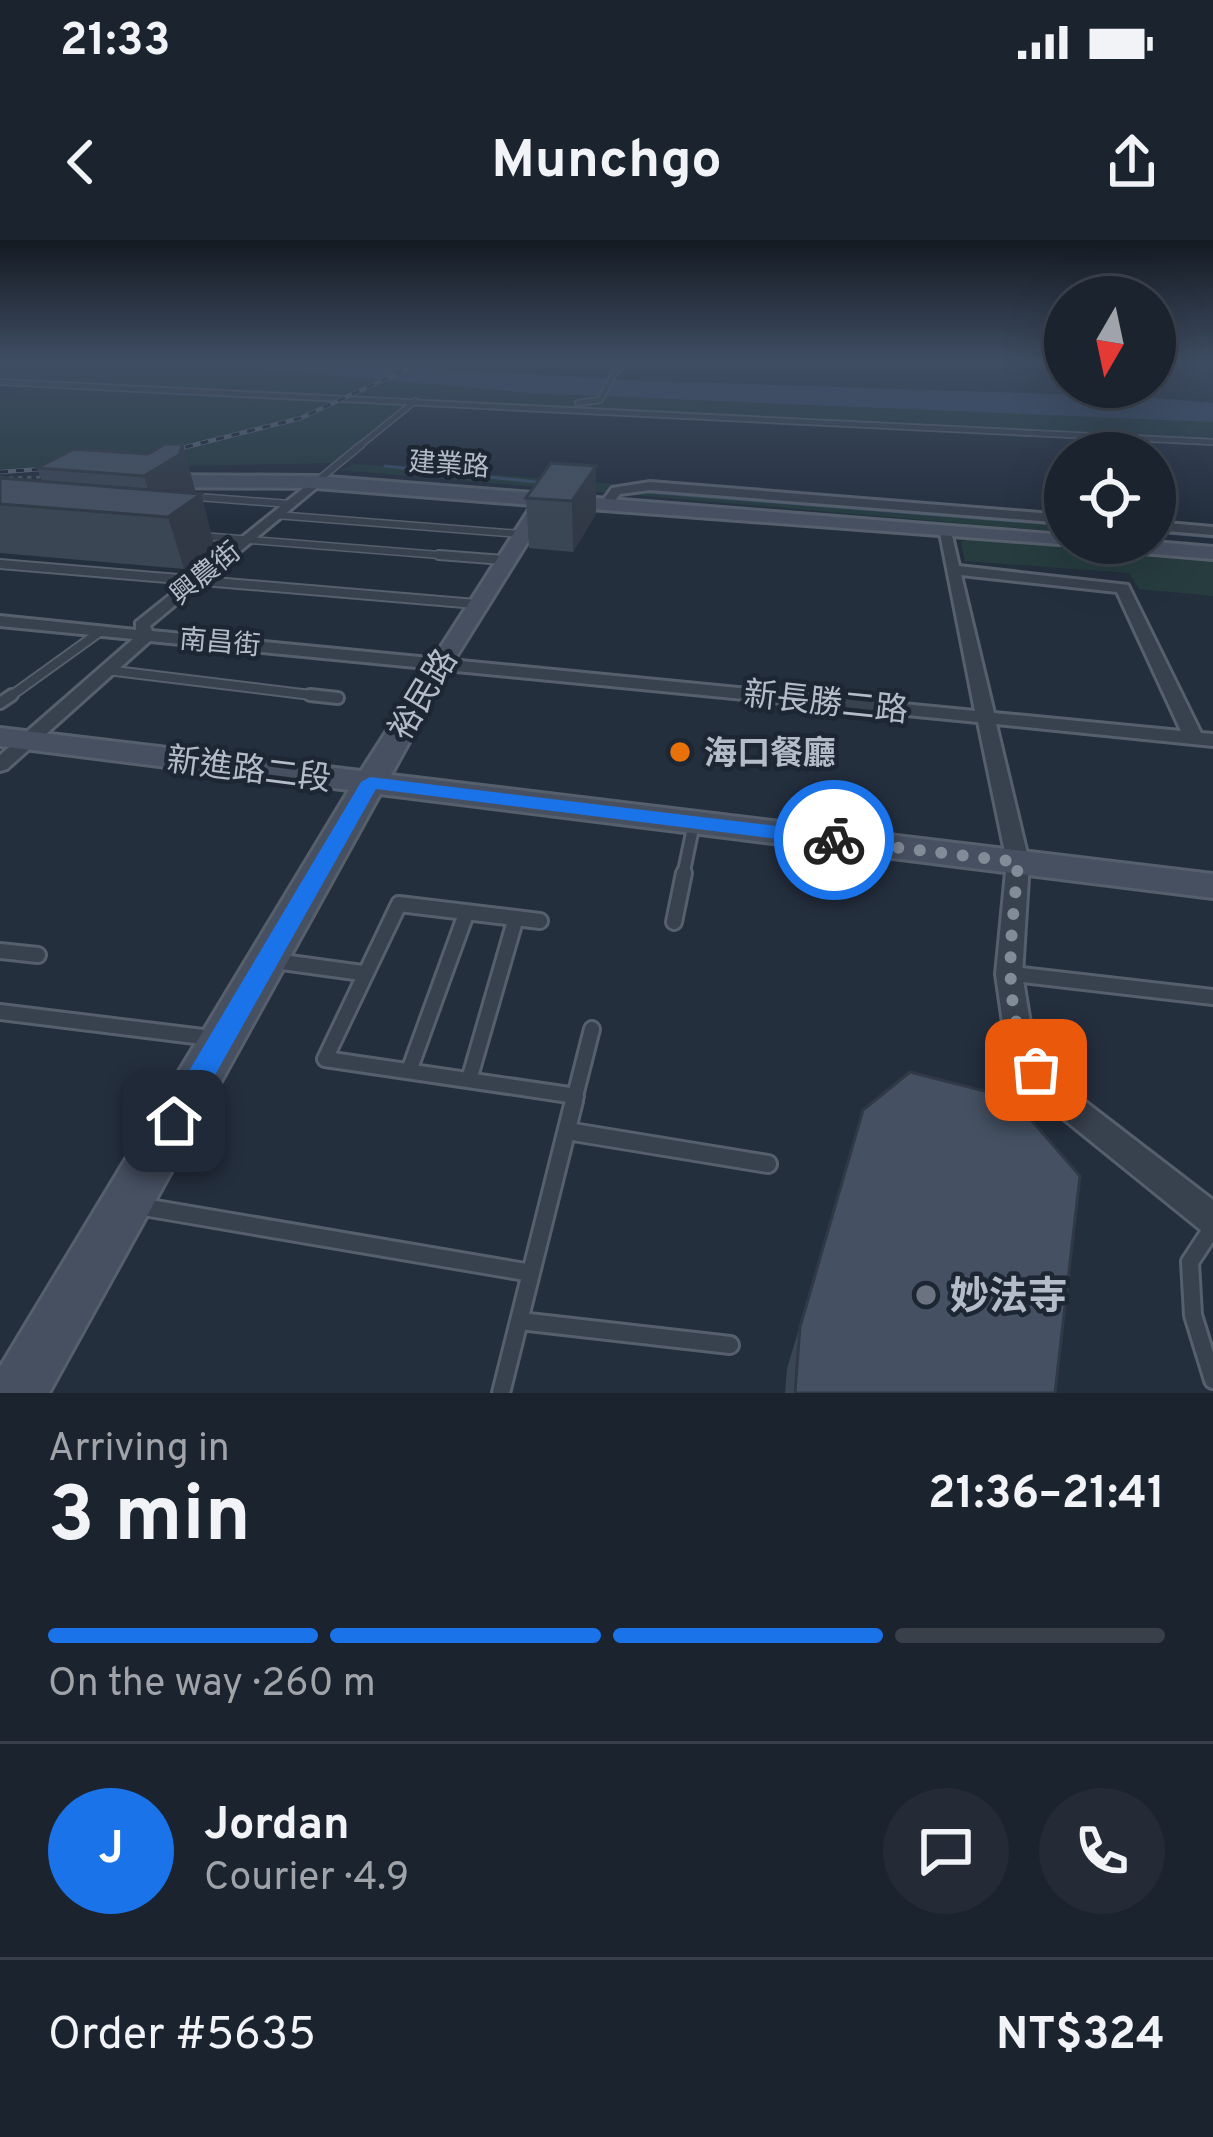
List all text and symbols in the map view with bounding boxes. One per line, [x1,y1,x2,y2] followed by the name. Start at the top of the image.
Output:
[60,14,170,71] text: 21:33
[491,128,722,197] text: Munchgo
[48,129,114,195] icon: back
[1099,129,1165,195] icon: share
[1044,276,1176,408] north arrow
[1044,276,1176,564] map controls
[1044,432,1176,564] button: locate
[407,446,490,486] street label: 建業路
[164,536,248,613] street label: 興農街
[178,624,262,664] street label: 南昌街
[382,643,469,749] street label: 裕民路
[741,675,910,734] street label: 新長勝二路
[704,735,836,777] place label: 海口餐廳
[667,739,693,765] marker: 海口餐廳
[164,741,333,803] street label: 新進路二段
[774,780,894,900] courier
[801,807,867,873] icon: bike
[985,1019,1087,1121] pin
[1003,1037,1069,1103] icon: bag
[123,1070,225,1172] pin
[141,1088,207,1154] icon: home
[950,1275,1067,1324] place label: 妙法寺
[913,1282,939,1308] marker: 妙法寺
[48,1426,230,1475] text: Arriving in
[928,1467,1165,1524] text: 21:36–21:41
[48,1470,251,1569] text: 3 min
[48,1661,376,1710] text: On the way · 260 m
[883,1788,1009,1914] button: chat
[1039,1788,1165,1914] button: phone
[204,1798,350,1855] text: Jordan
[98,1822,124,1879] text: J
[204,1855,409,1904] text: Courier · 4.9
[48,2008,316,2065] text: Order #5635
[996,2008,1165,2065] text: NT$324

